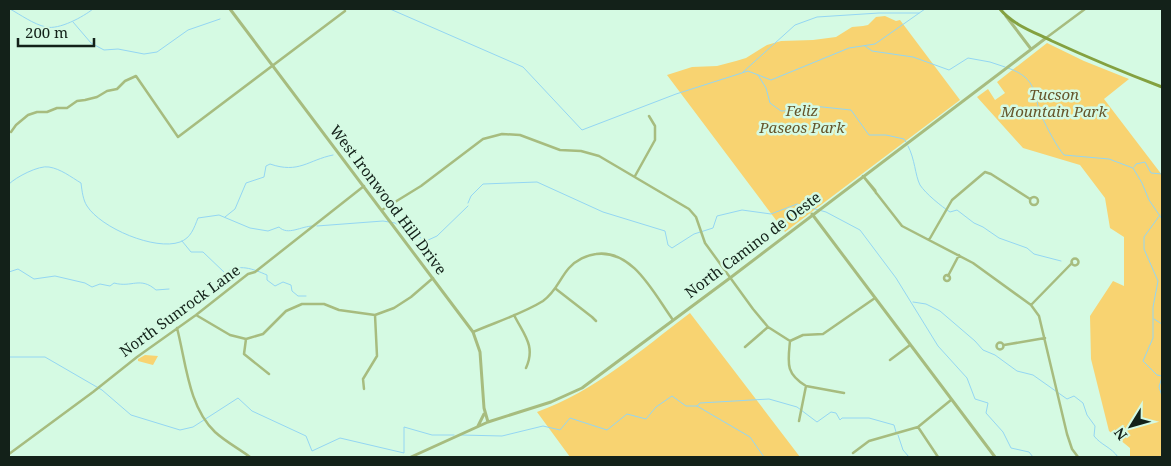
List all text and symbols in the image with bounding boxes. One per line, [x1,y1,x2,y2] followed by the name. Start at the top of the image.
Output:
[18,15,94,47] scale bar
[25,22,68,42] text: 200 m
[1000,84,1107,121] park label: Tucson Mountain Park
[758,100,845,137] park label: Feliz Paseos Park
[326,121,452,278] street label: West Ironwood Hill Drive
[680,187,824,302] street label: North Camino de Oeste
[115,260,244,361] street label: North Sunrock Lane
[1106,401,1156,451] north arrow
[1109,424,1131,444] text: N

